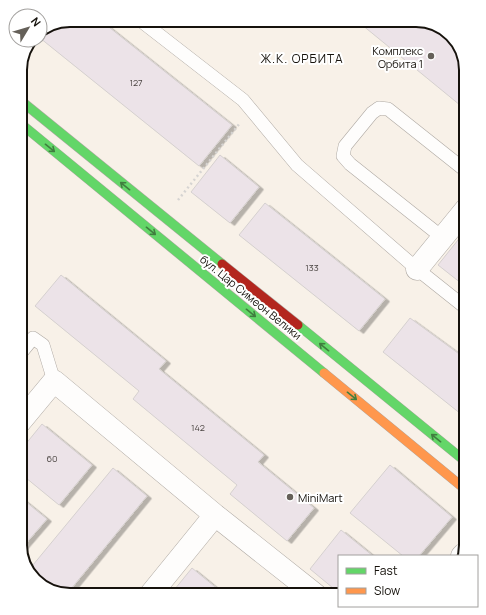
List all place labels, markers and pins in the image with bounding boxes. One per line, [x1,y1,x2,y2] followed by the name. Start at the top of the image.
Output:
[372,43,423,71] place label: Комплекс Орбита 1
[426,51,436,61] marker: Комплекс Орбита 1
[298,490,343,505] place label: MiniMart
[285,492,295,502] marker: MiniMart

